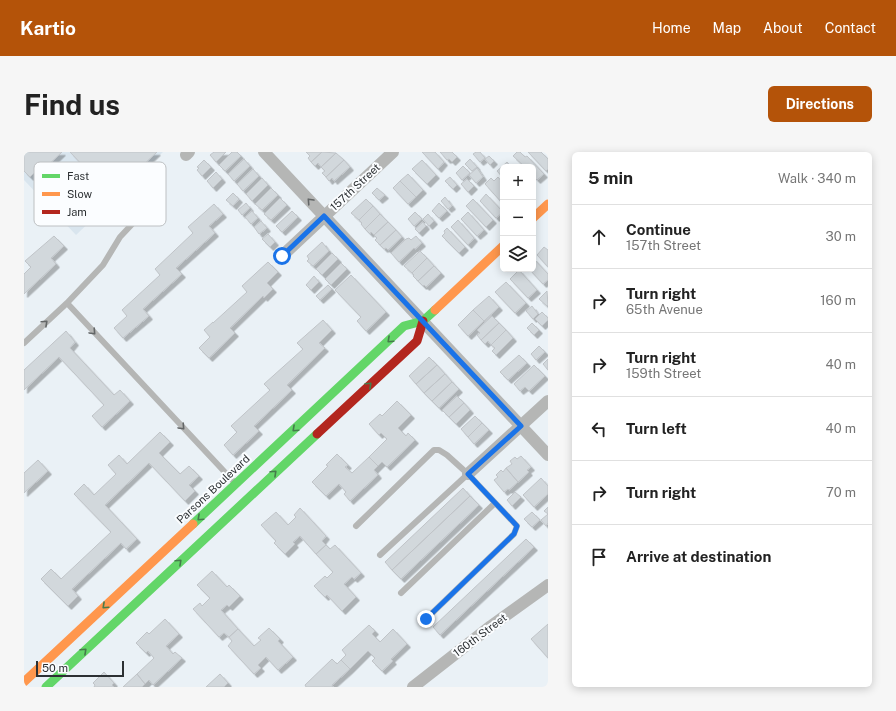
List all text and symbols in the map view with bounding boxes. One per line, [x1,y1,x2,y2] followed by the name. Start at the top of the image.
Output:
[20,17,76,39] text: Kartio
[652,20,691,36] text: Home
[713,20,741,36] text: Map
[763,20,803,36] text: About
[825,20,876,36] text: Contact
[768,86,872,122] button: Directions
[24,88,120,121] text: Find us
[328,161,382,213] street label: 157th Street
[34,162,166,226] legend
[500,164,536,272] map controls
[500,164,536,200] button: +
[588,168,633,188] text: 5 min
[67,170,89,182] text: Fast
[778,171,856,186] text: Walk · 340 m
[67,188,93,200] text: Slow
[307,198,315,206] one-way arrow
[500,200,536,236] button: −
[67,206,87,218] text: Jam
[626,221,691,238] text: Continue
[588,226,610,248] icon: ahead
[826,229,856,244] text: 30 m
[500,236,536,272] button: layers
[626,238,701,253] text: 157th Street
[273,247,291,265] route start
[626,285,696,302] text: Turn right
[588,290,610,312] icon: right
[820,293,856,308] text: 160 m
[626,302,703,317] text: 65th Avenue
[40,320,48,328] one-way arrow
[88,327,96,335] one-way arrow
[387,335,394,342] one-way arrow
[626,349,696,366] text: Turn right
[588,354,610,376] icon: right
[825,357,856,372] text: 40 m
[626,366,701,381] text: 159th Street
[365,382,372,389] one-way arrow
[588,418,610,440] icon: left
[626,420,687,437] text: Turn left
[825,421,856,436] text: 40 m
[177,422,184,429] one-way arrow
[292,424,300,432] one-way arrow
[174,452,252,526] street label: Parsons Boulevard
[269,470,277,478] one-way arrow
[588,482,610,504] icon: right
[626,484,696,501] text: Turn right
[826,485,856,500] text: 70 m
[197,513,205,520] one-way arrow
[588,546,610,568] icon: arrive
[626,548,771,565] text: Arrive at destination
[174,559,182,567] one-way arrow
[102,602,110,609] one-way arrow
[417,610,435,628] route end
[451,611,509,659] street label: 160th Street
[79,648,87,656] one-way arrow
[36,659,124,678] scale bar
[42,662,68,674] text: 50 m

